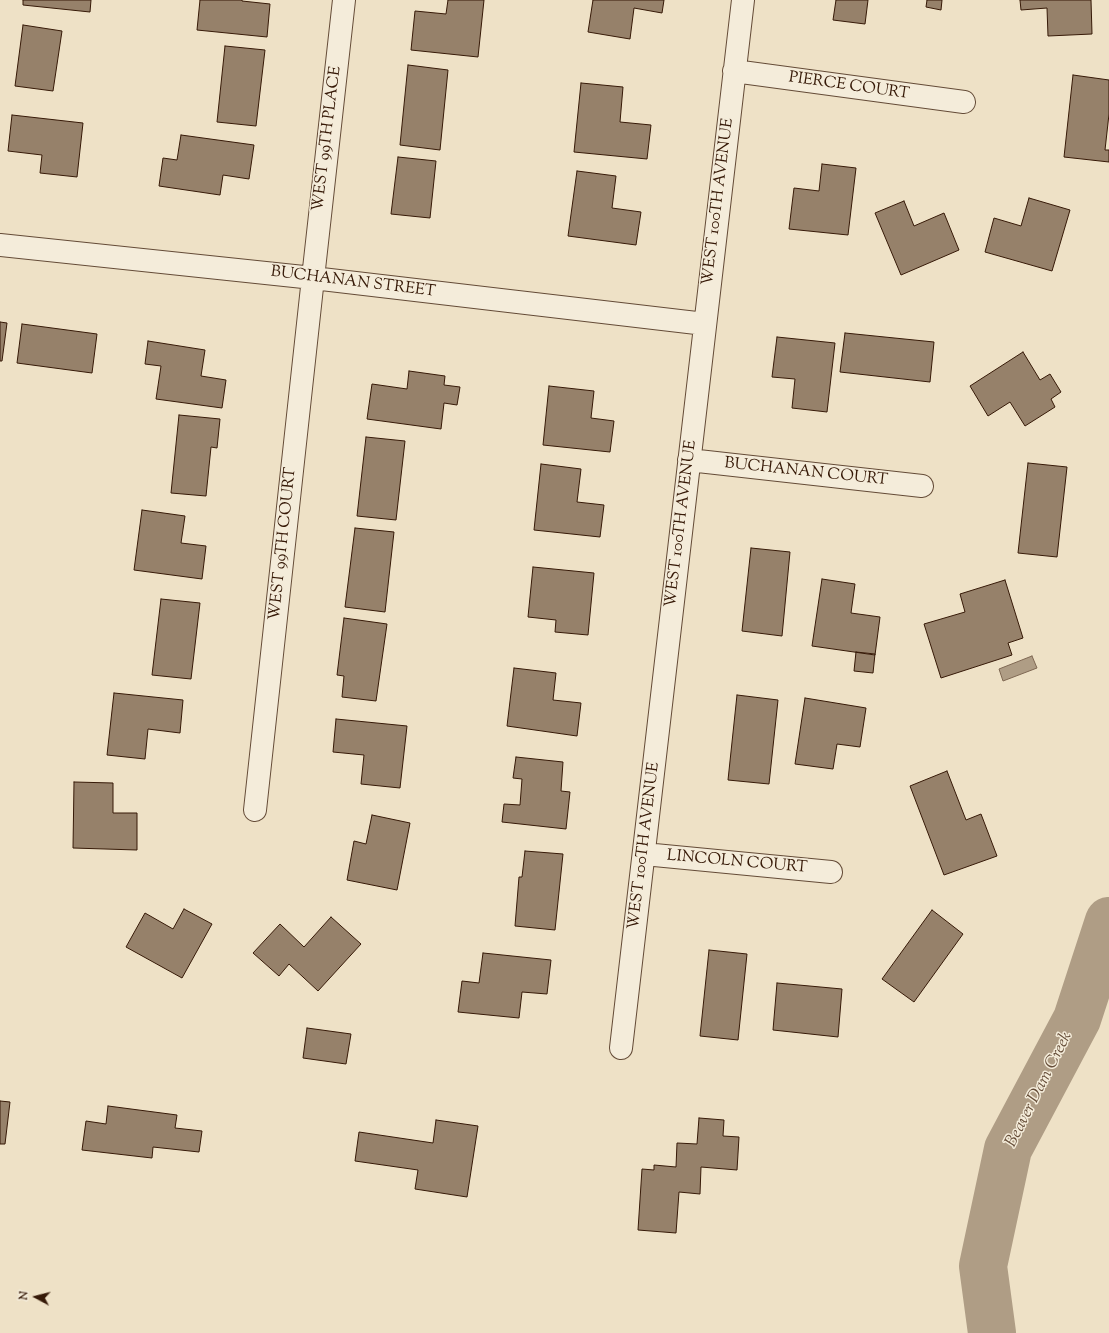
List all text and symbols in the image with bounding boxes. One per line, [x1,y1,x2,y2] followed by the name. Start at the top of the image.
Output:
[310,65,346,213] street label: WEST 99TH PLACE
[787,69,911,105] street label: PIERCE COURT
[699,117,739,287] street label: WEST 100TH AVENUE
[269,263,437,303] street label: BUCHANAN STREET
[662,439,702,609] street label: WEST 100TH AVENUE
[723,455,889,491] street label: BUCHANAN COURT
[266,466,302,622] street label: WEST 99TH COURT
[625,761,665,931] street label: WEST 100TH AVENUE
[666,847,808,879] street label: LINCOLN COURT
[1002,1029,1078,1151] water label: Beaver Dam Creek
[16,1277,56,1317] north arrow
[16,1290,33,1301] text: N

